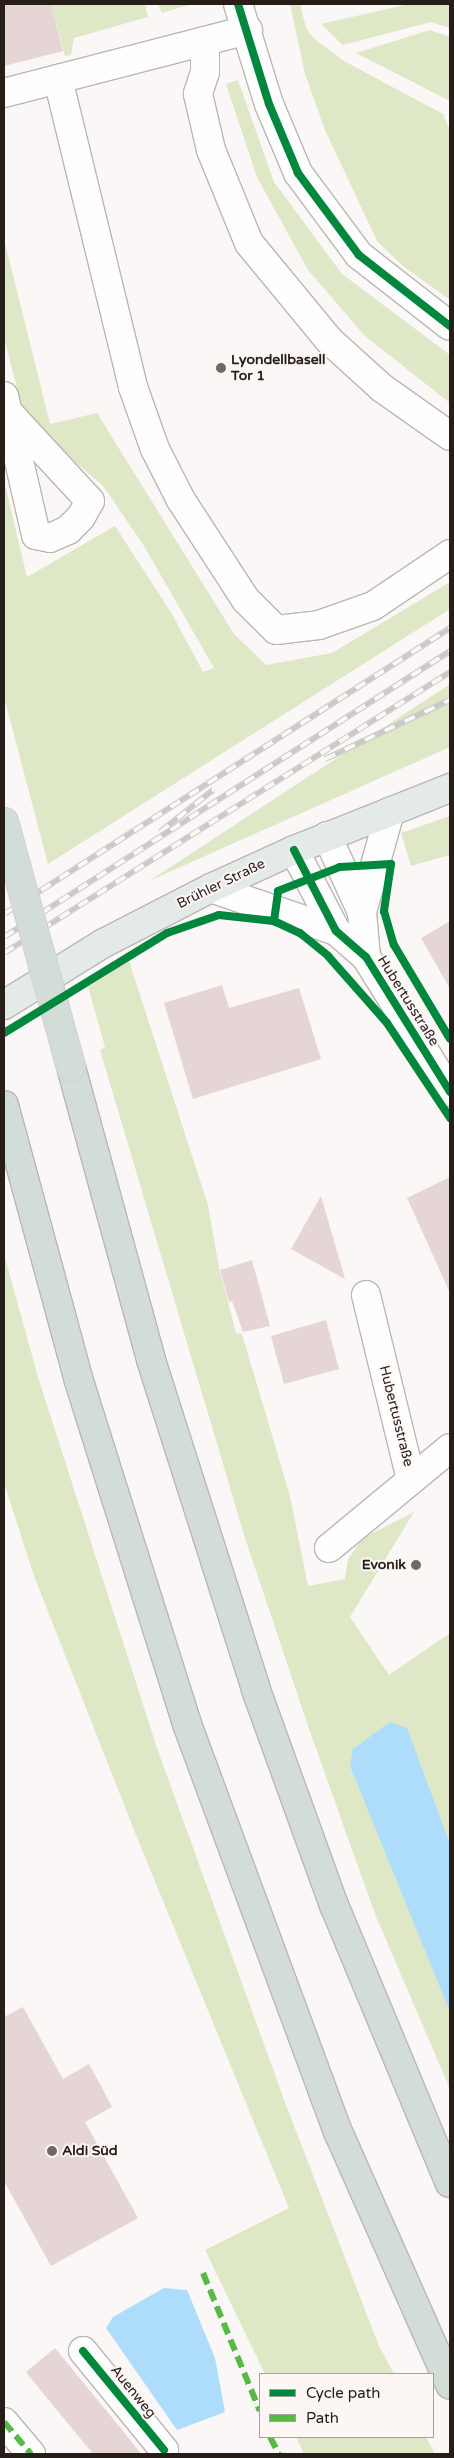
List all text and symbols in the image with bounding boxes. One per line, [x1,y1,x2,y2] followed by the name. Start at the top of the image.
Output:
[231,352,326,384] place label: Lyondellbasell Tor 1
[215,362,227,374] marker: Lyondellbasell Tor 1
[174,855,268,913] street label: Brühler Straße
[374,953,442,1049] street label: Hubertusstraße
[375,1364,417,1468] street label: Hubertusstraße
[362,1557,406,1573] place label: Evonik
[410,1559,422,1571] marker: Evonik
[62,2143,118,2159] place label: Aldi Süd
[46,2145,58,2157] marker: Aldi Süd
[107,2362,159,2422] street label: Auenweg
[259,2373,434,2438] legend
[306,2384,380,2402] text: Cycle path
[306,2409,339,2427] text: Path

